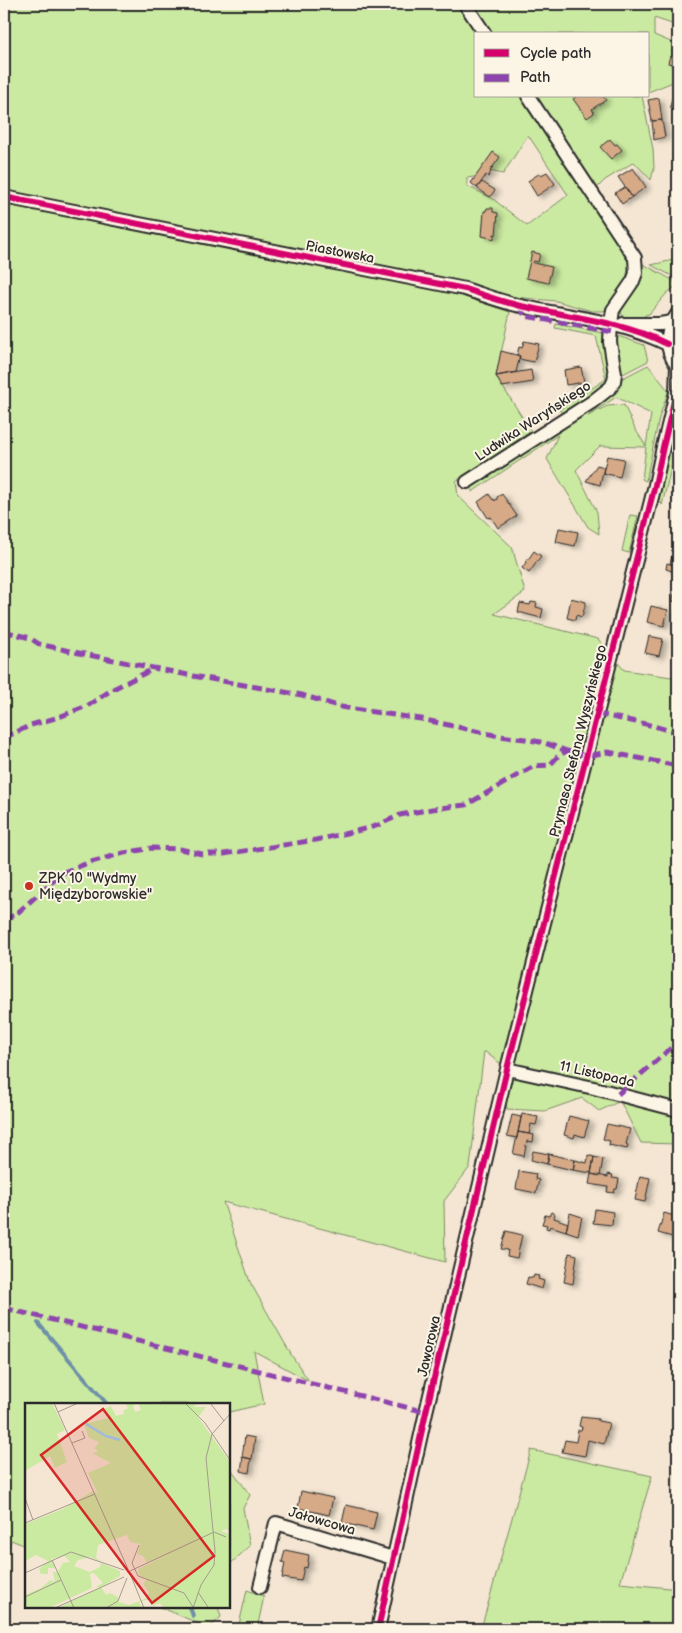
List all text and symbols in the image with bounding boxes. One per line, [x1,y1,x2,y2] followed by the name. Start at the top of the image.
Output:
[474,32,650,98] legend
[520,44,591,63] text: Cycle path
[520,68,550,87] text: Path
[304,237,376,267] street label: Piastowska
[472,377,594,465] street label: Ludwika Waryńskiego
[546,643,610,839] street label: Prymasa Stefana Wyszyńskiego
[38,870,152,903] place label: ZPK 10 "Wydmy Międzyborowskie"
[23,880,35,892] marker: ZPK 10 "Wydmy Międzyborowskie"
[558,1057,636,1091] street label: 11 Listopada
[414,1314,444,1378] street label: Jaworowa
[25,1403,230,1608] inset map
[287,1503,358,1539] street label: Jałowcowa

